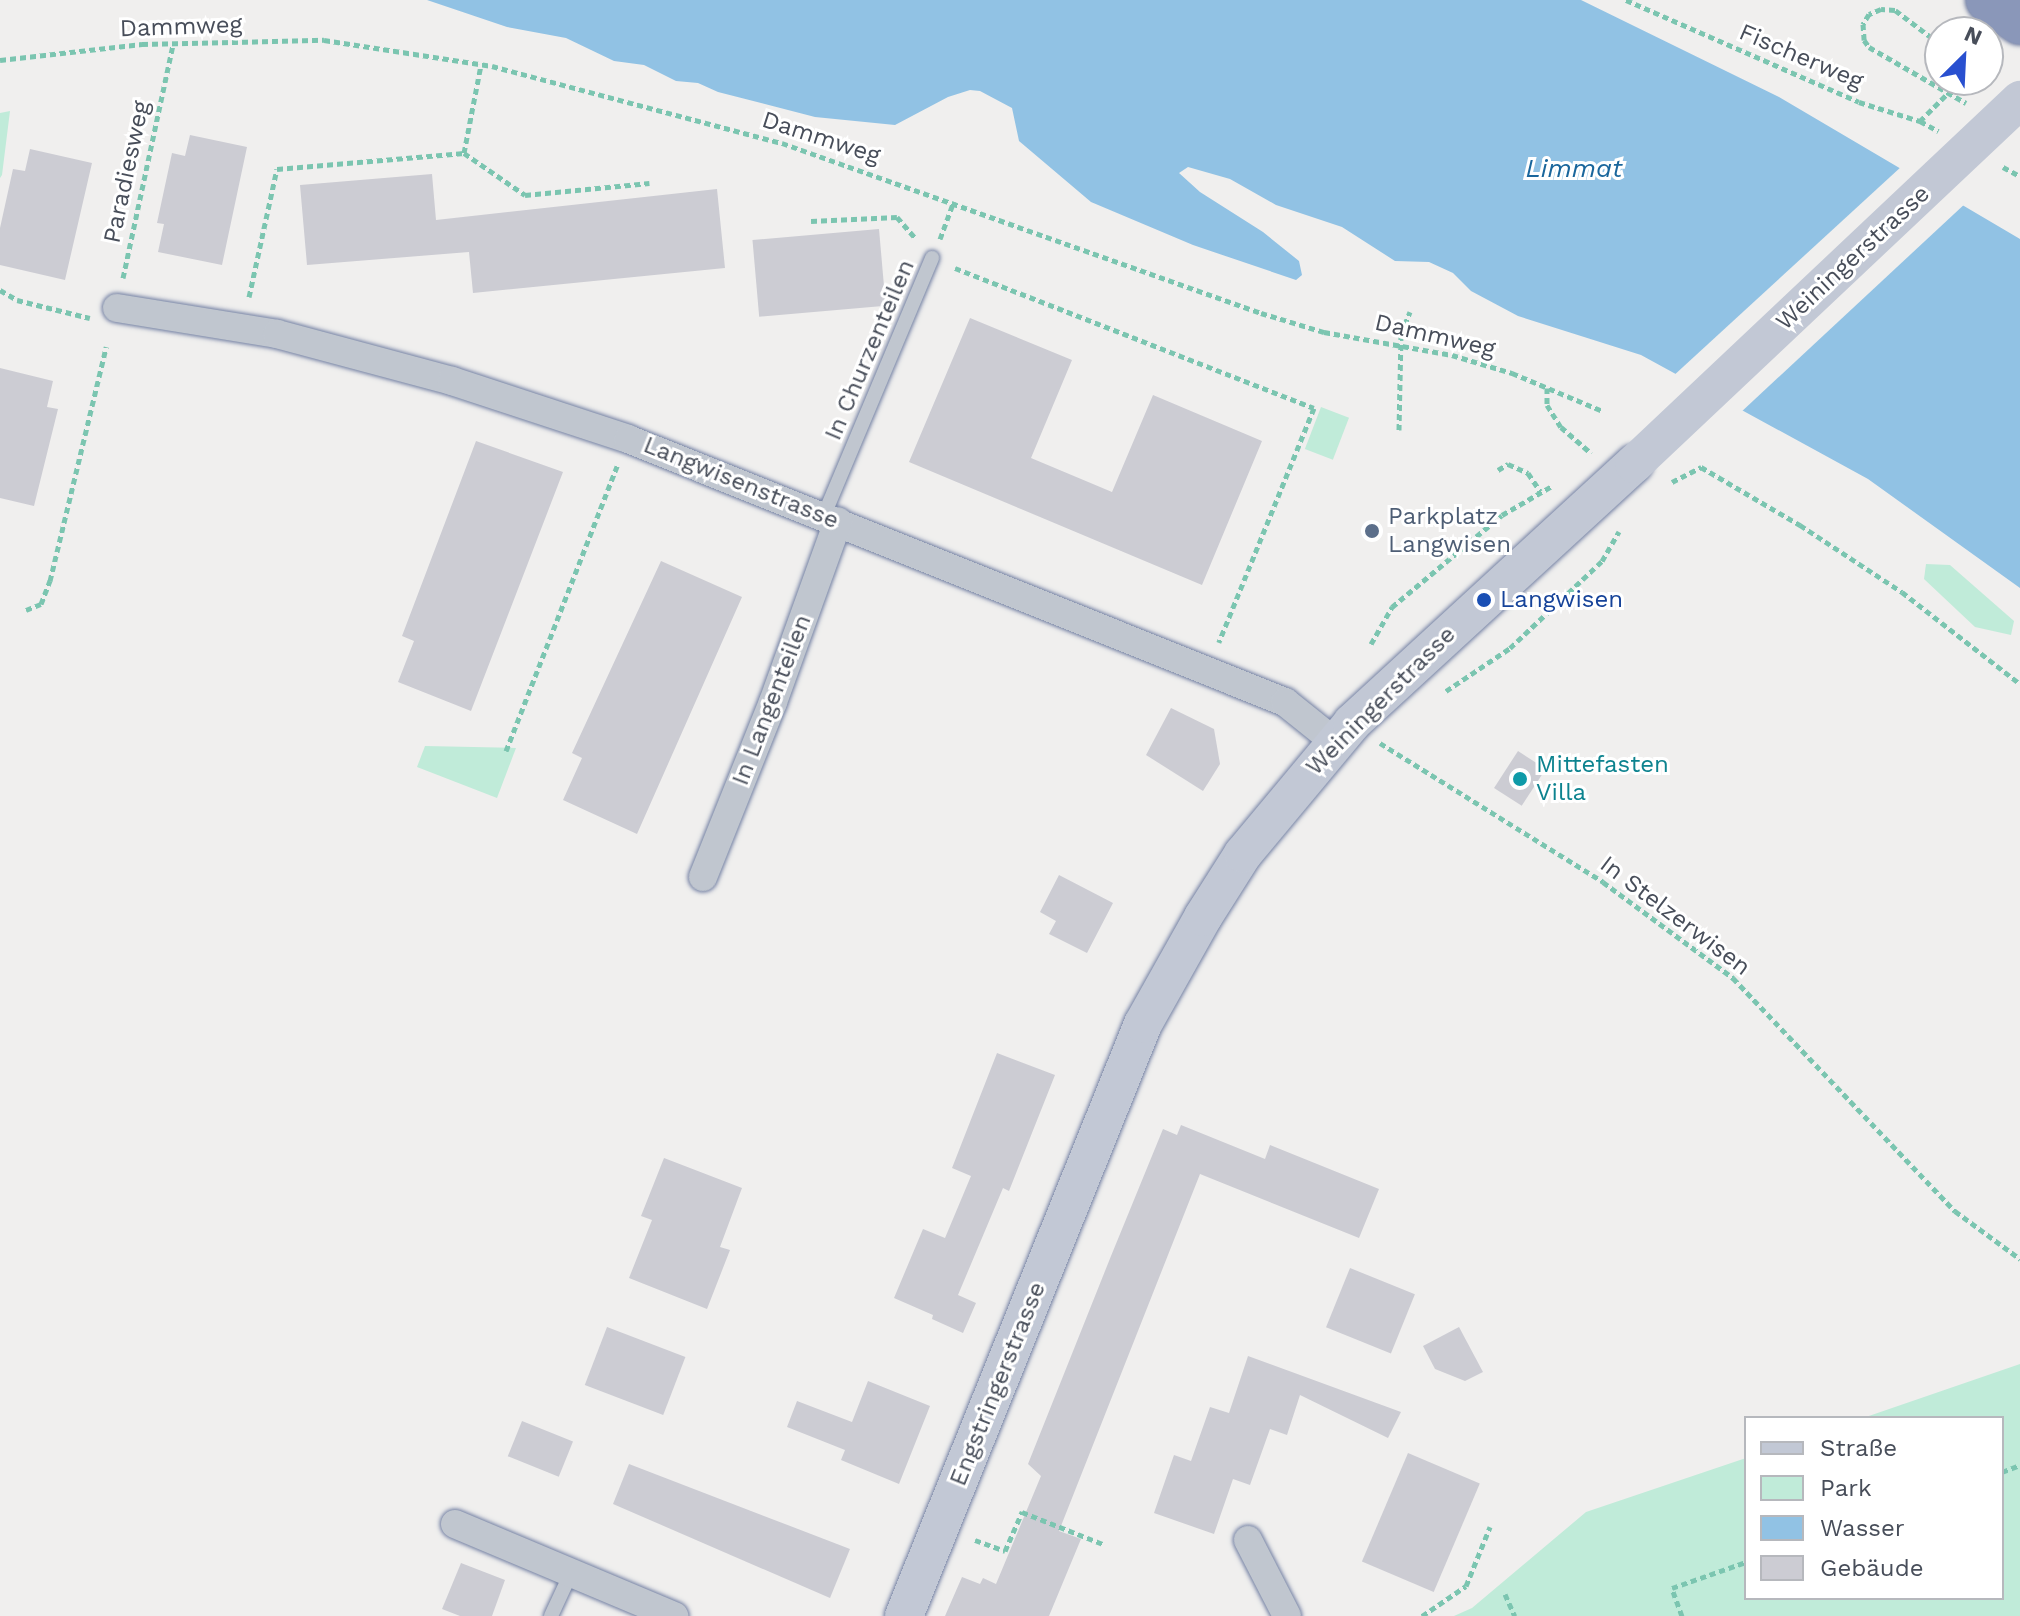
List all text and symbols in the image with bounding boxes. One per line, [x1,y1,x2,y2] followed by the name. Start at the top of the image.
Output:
[119,10,243,44] street label: Dammweg
[1924,16,2004,96] north arrow
[1735,18,1867,96] street label: Fischerweg
[1961,21,1986,50] text: N
[98,98,156,246] street label: Paradiesweg
[758,105,884,171] street label: Dammweg
[1526,153,1622,185] water label: Limmat
[1770,179,1936,337] street label: Weiningerstrasse
[819,255,921,445] street label: In Churzenteilen
[1372,308,1498,364] street label: Dammweg
[639,431,843,535] street label: Langwisenstrasse
[1388,503,1511,559] place label: Parkplatz Langwisen
[1363,522,1381,540] marker: Parkplatz Langwisen
[1500,586,1623,614] place label: Langwisen
[1475,591,1493,609] marker: Langwisen
[726,611,818,789] street label: In Langenteilen
[1300,620,1462,782] street label: Weiningerstrasse
[1536,751,1669,807] place label: Mittefasten Villa
[1511,770,1529,788] marker: Mittefasten Villa
[1594,850,1756,982] street label: In Stelzerwisen
[944,1278,1052,1490] street label: Engstringerstrasse
[1744,1416,2004,1600] legend
[1820,1434,1897,1462] text: Straße
[1820,1474,1872,1502] text: Park
[1820,1514,1905,1542] text: Wasser
[1820,1554,1924,1582] text: Gebäude

